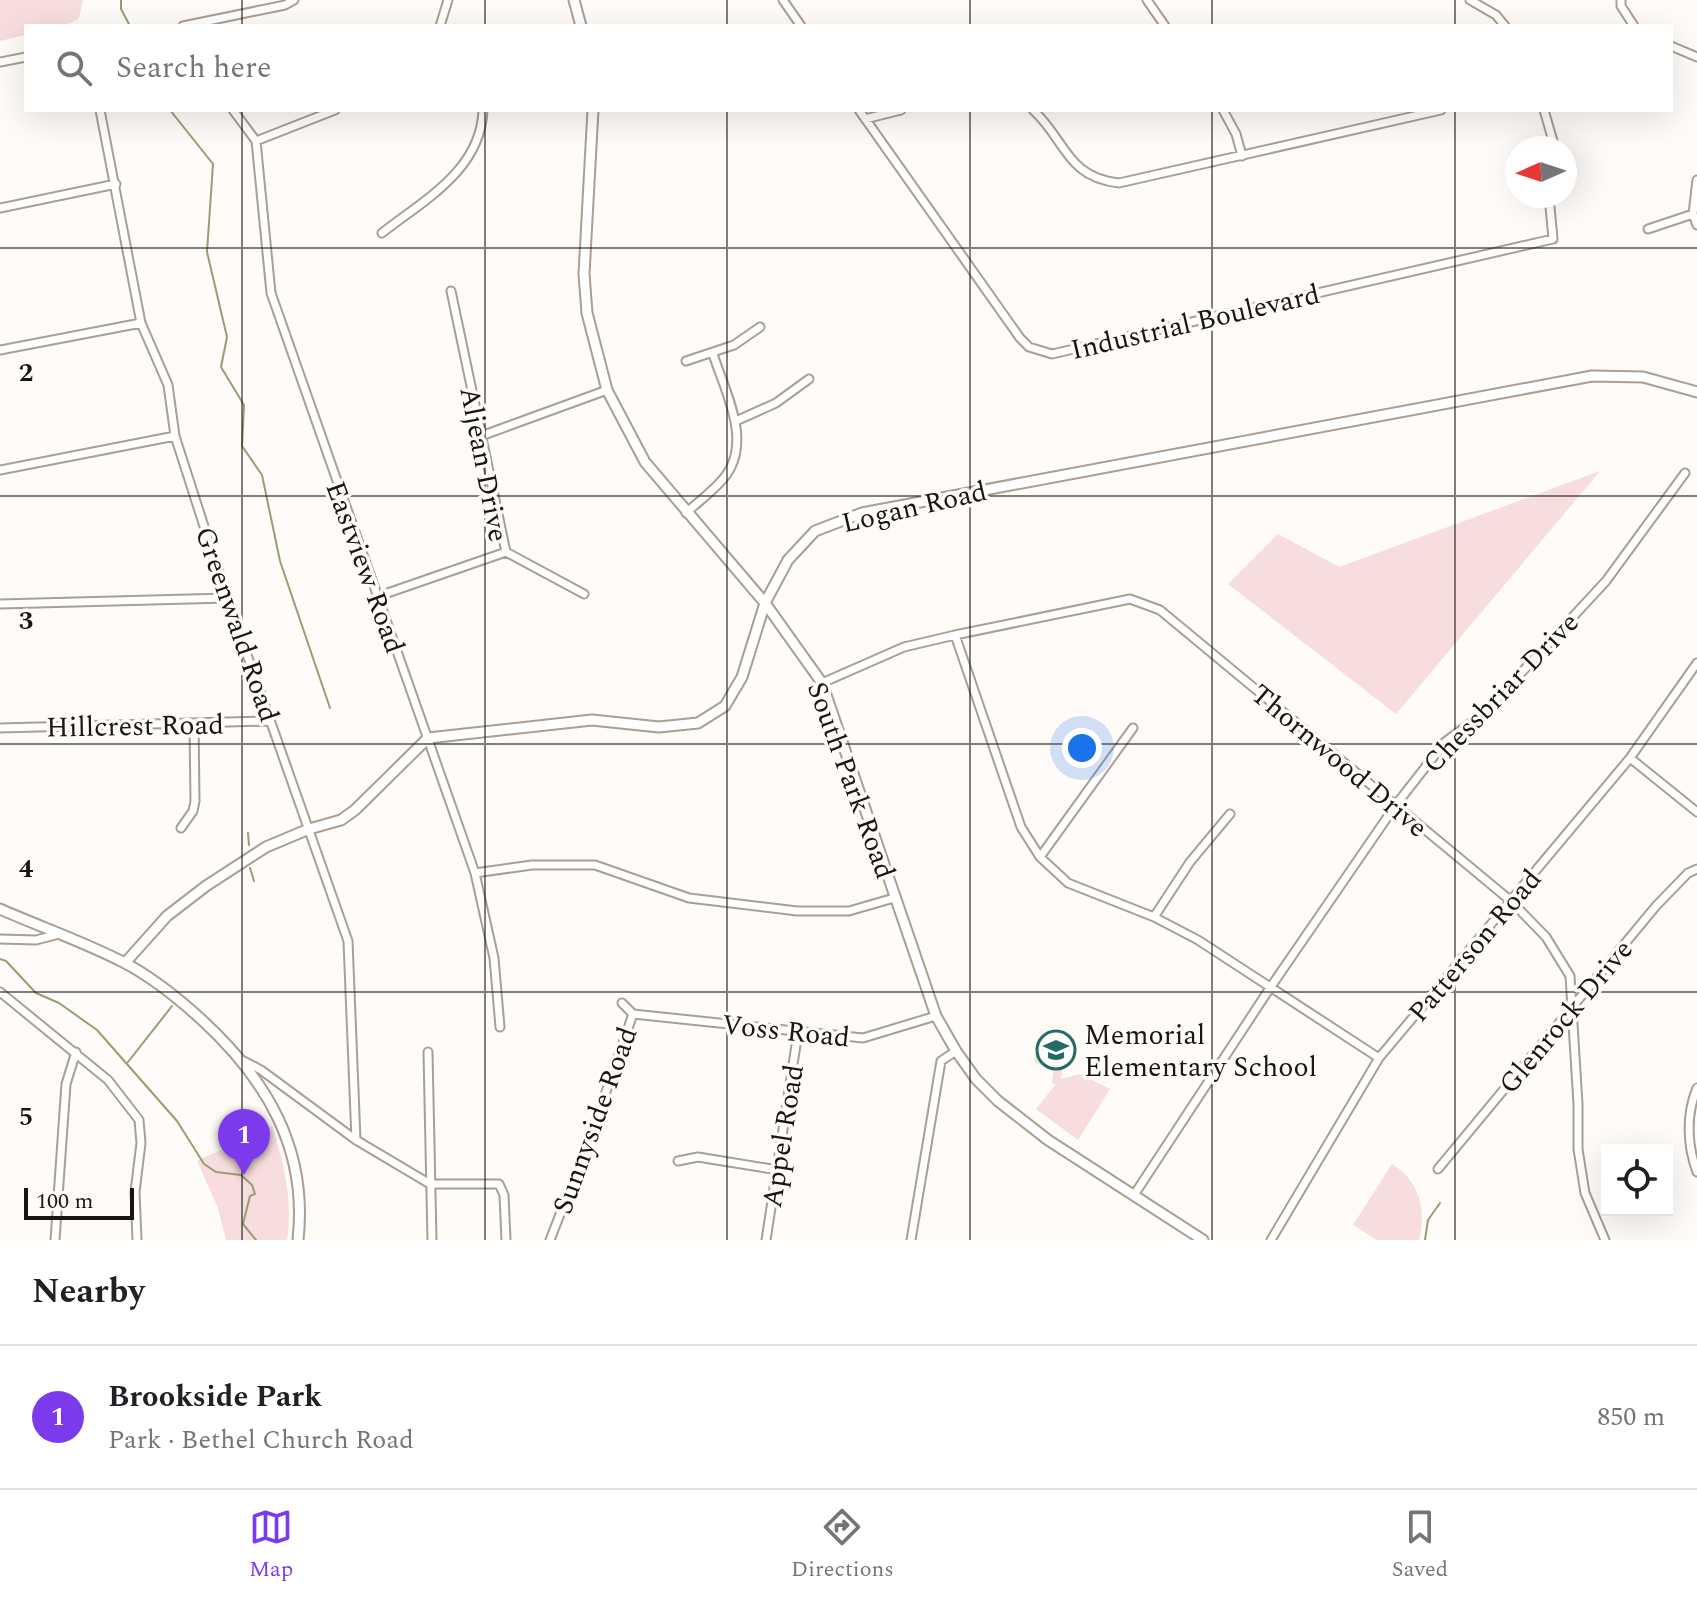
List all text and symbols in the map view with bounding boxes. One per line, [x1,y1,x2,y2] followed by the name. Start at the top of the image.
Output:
[24,24,1673,112] search box
[116,45,272,91] text: Search here
[52,46,96,90] icon: search
[1505,136,1577,208] north arrow
[1067,273,1324,372] street label: Industrial Boulevard
[19,353,33,393] text: 2
[447,383,520,545] street label: Aljean Drive
[837,470,991,545] street label: Logan Road
[313,475,416,660] street label: Eastview Road
[183,521,290,728] street label: Greenwald Road
[19,601,33,641] text: 3
[1413,603,1589,783] street label: Chessbriar Drive
[1241,674,1437,848] street label: Thornwood Drive
[795,676,906,885] street label: South Park Road
[46,703,224,750] street label: Hillcrest Road
[1062,728,1102,768] your location
[19,849,34,889] text: 4
[1398,860,1552,1032] street label: Patterson Road
[1488,930,1644,1104] street label: Glenrock Drive
[720,1003,852,1060] street label: Voss Road
[1084,1014,1317,1089] place label: Memorial Elementary School
[542,1021,649,1220] street label: Sunnyside Road
[1035,1029,1077,1071] school or university icon: Memorial Elementary School
[751,1061,816,1211] street label: Appel Road
[19,1097,33,1137] text: 5
[218,1109,270,1175] pin: 1
[1601,1144,1673,1216] map controls
[1601,1144,1673,1216] button: locate
[24,1184,134,1220] scale bar
[36,1185,93,1218] text: 100 m
[32,1266,145,1318] text: Nearby
[108,1374,322,1420] text: Brookside Park
[51,1397,65,1437] text: 1
[1597,1397,1665,1437] text: 850 m
[108,1420,414,1460] text: Park · Bethel Church Road
[249,1505,293,1586] tab: Map
[791,1505,894,1586] tab: Directions
[1392,1505,1448,1586] tab: Saved

